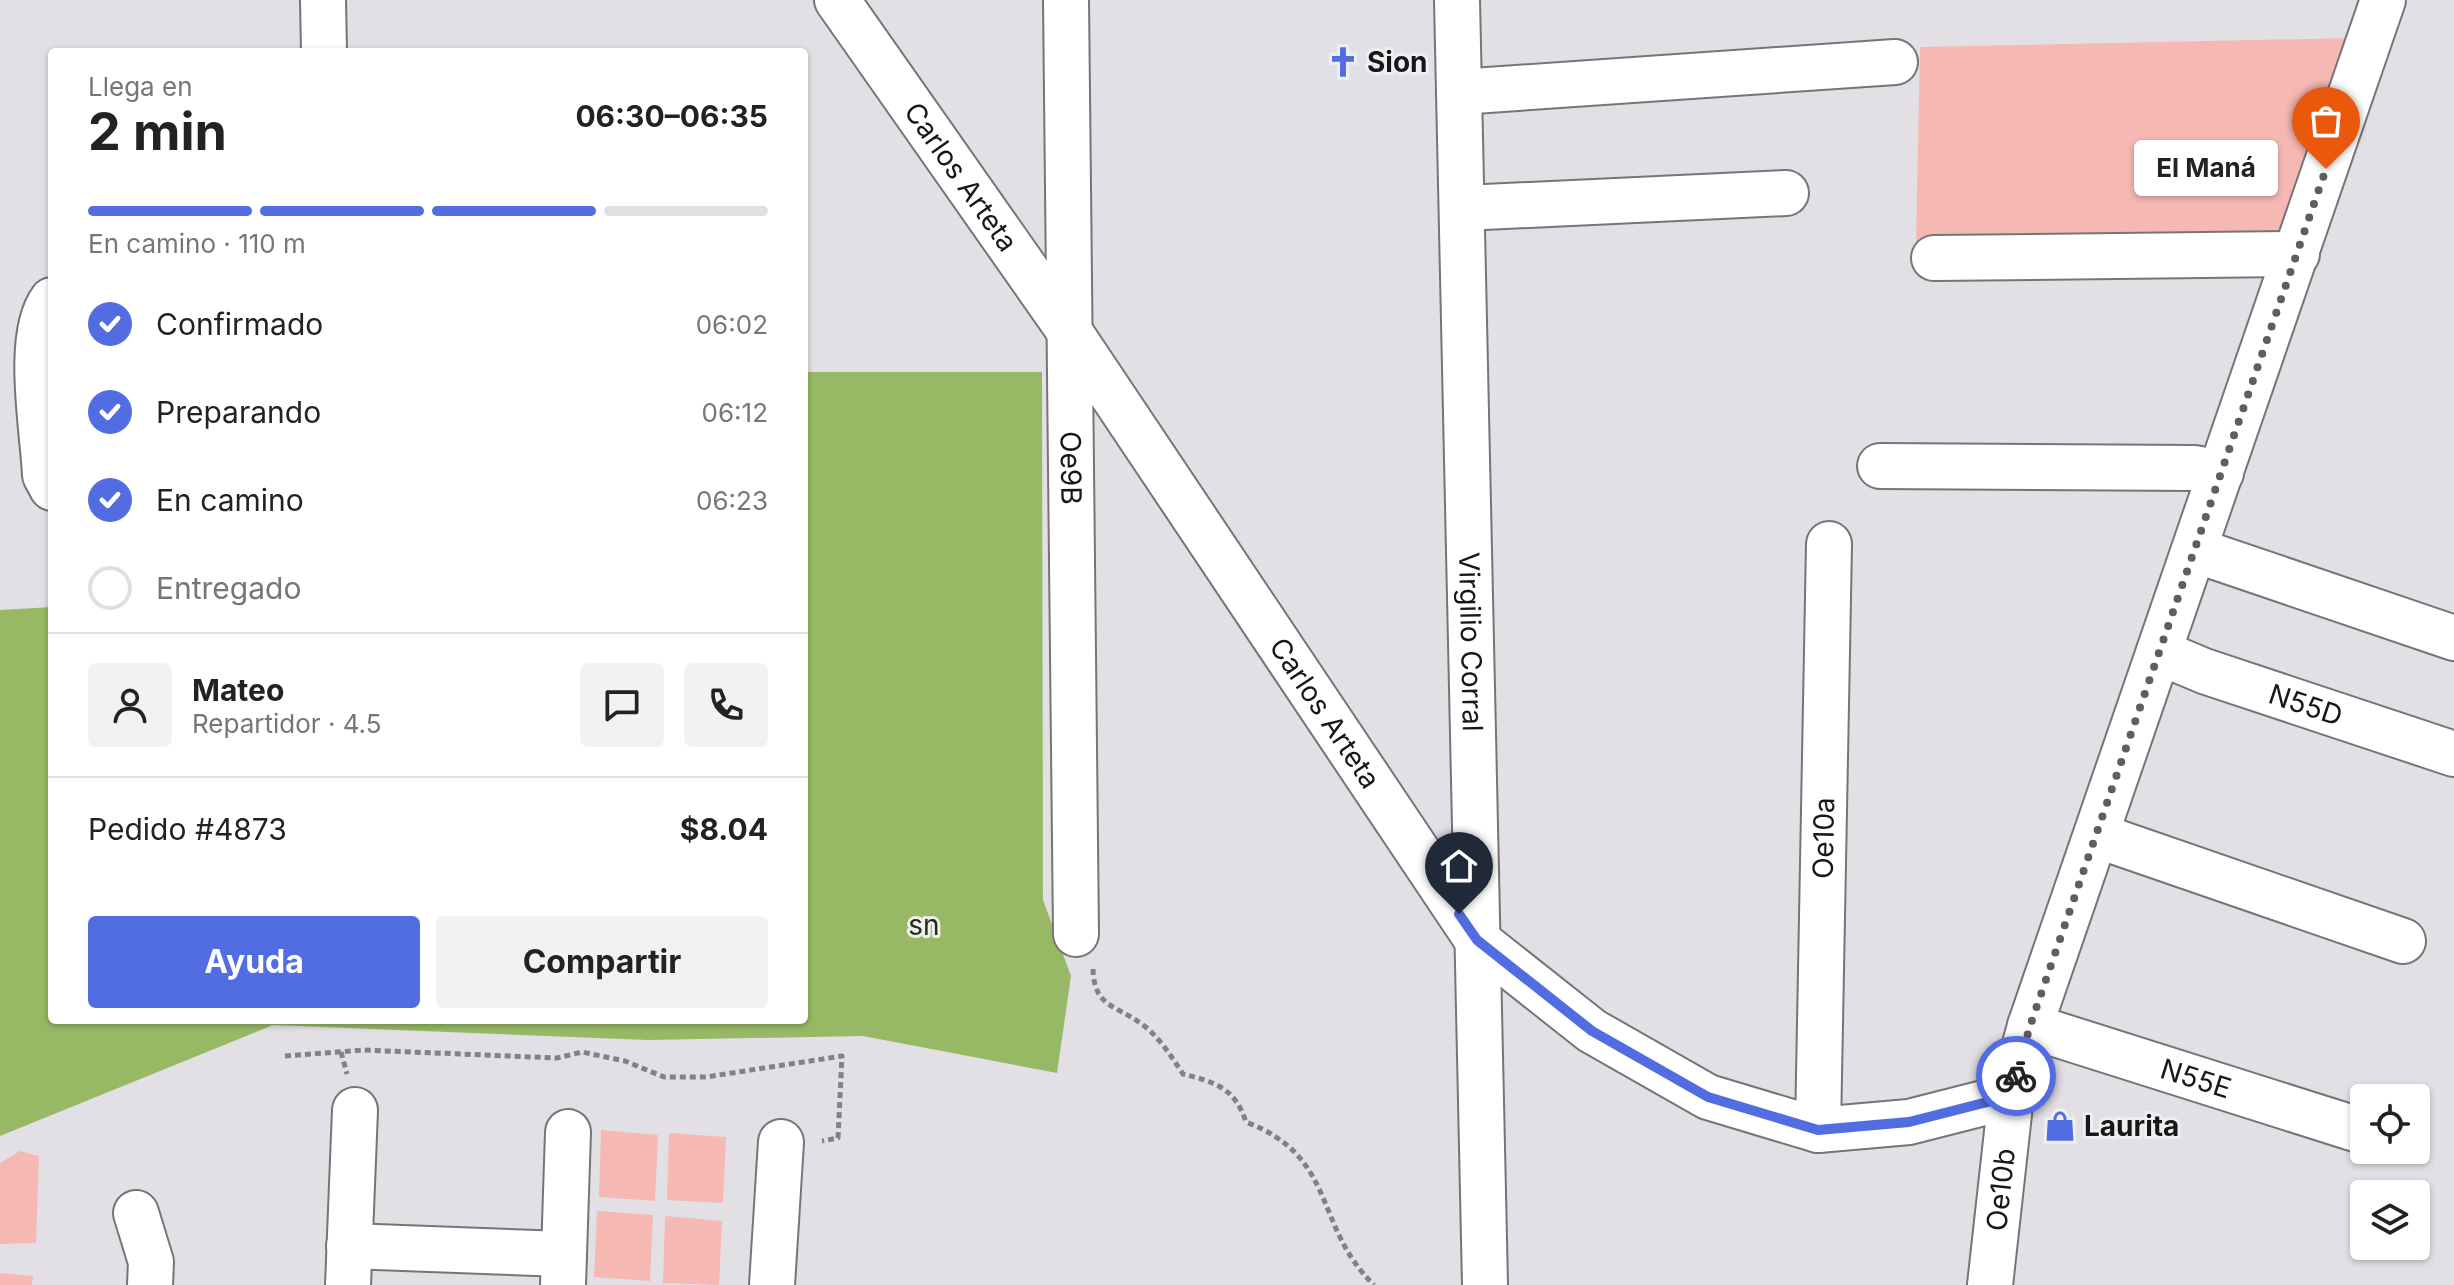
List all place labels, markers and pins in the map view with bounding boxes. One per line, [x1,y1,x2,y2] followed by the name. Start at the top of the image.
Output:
[1326,45,1360,79] church icon: Sion
[1367,45,1428,79] place label: Sion
[2292,87,2360,169] pin
[2134,141,2278,197] callout: El Maná
[1425,832,1493,914] pin
[2043,1109,2077,1143] shop icon: Laurita
[2084,1109,2179,1143] place label: Laurita

